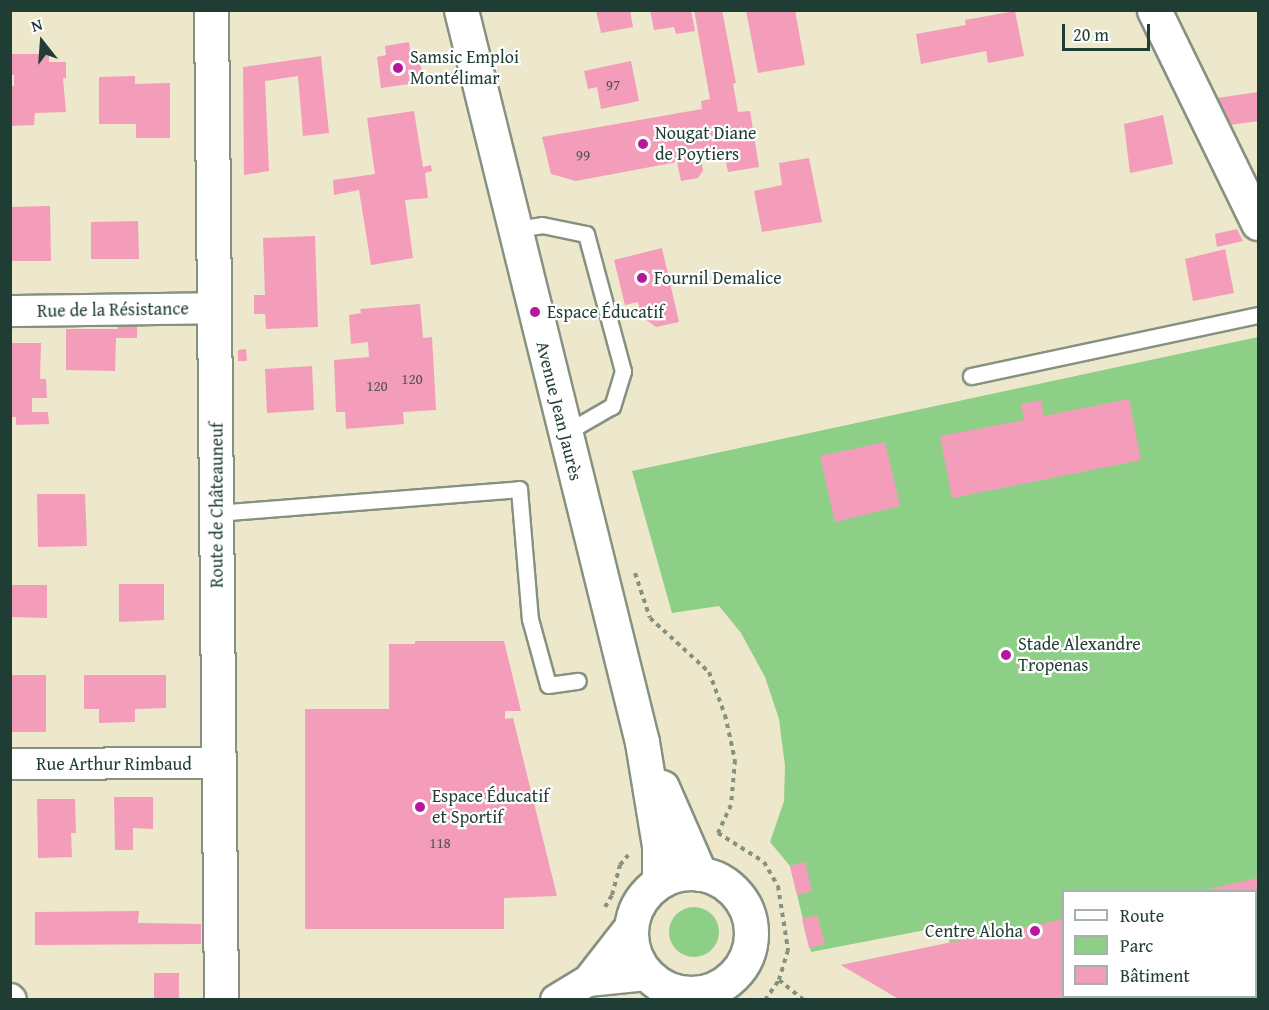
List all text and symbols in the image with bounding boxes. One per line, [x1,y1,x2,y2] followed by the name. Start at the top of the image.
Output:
[12,12,72,72] north arrow
[28,12,45,38] text: N
[1065,12,1154,50] scale bar
[1073,21,1109,48] text: 20 m
[410,47,519,90] place label: Samsic Emploi Montélimar
[391,61,405,75] marker: Samsic Emploi Montélimar
[606,76,620,94] house number: 97
[655,123,757,166] place label: Nougat Diane de Poytiers
[636,137,650,151] marker: Nougat Diane de Poytiers
[576,146,590,164] house number: 99
[654,267,782,289] place label: Fournil Demalice
[635,271,649,285] marker: Fournil Demalice
[37,298,189,322] street label: Rue de la Résistance
[547,301,664,323] place label: Espace Éducatif
[528,305,542,319] marker: Espace Éducatif
[531,339,587,483] street label: Avenue Jean Jaurès
[401,370,423,388] house number: 120
[366,377,388,395] house number: 120
[206,422,228,588] street label: Route de Châteauneuf
[1018,634,1141,676] place label: Stade Alexandre Tropenas
[999,648,1013,662] marker: Stade Alexandre Tropenas
[36,753,192,775] street label: Rue Arthur Rimbaud
[432,786,549,828] place label: Espace Éducatif et Sportif
[413,800,427,814] marker: Espace Éducatif et Sportif
[429,834,451,852] house number: 118
[1062,890,1257,998] legend
[1120,902,1164,929] text: Route
[925,920,1023,942] place label: Centre Aloha
[1028,924,1042,938] marker: Centre Aloha
[1120,932,1153,959] text: Parc
[1120,962,1190,989] text: Bâtiment

